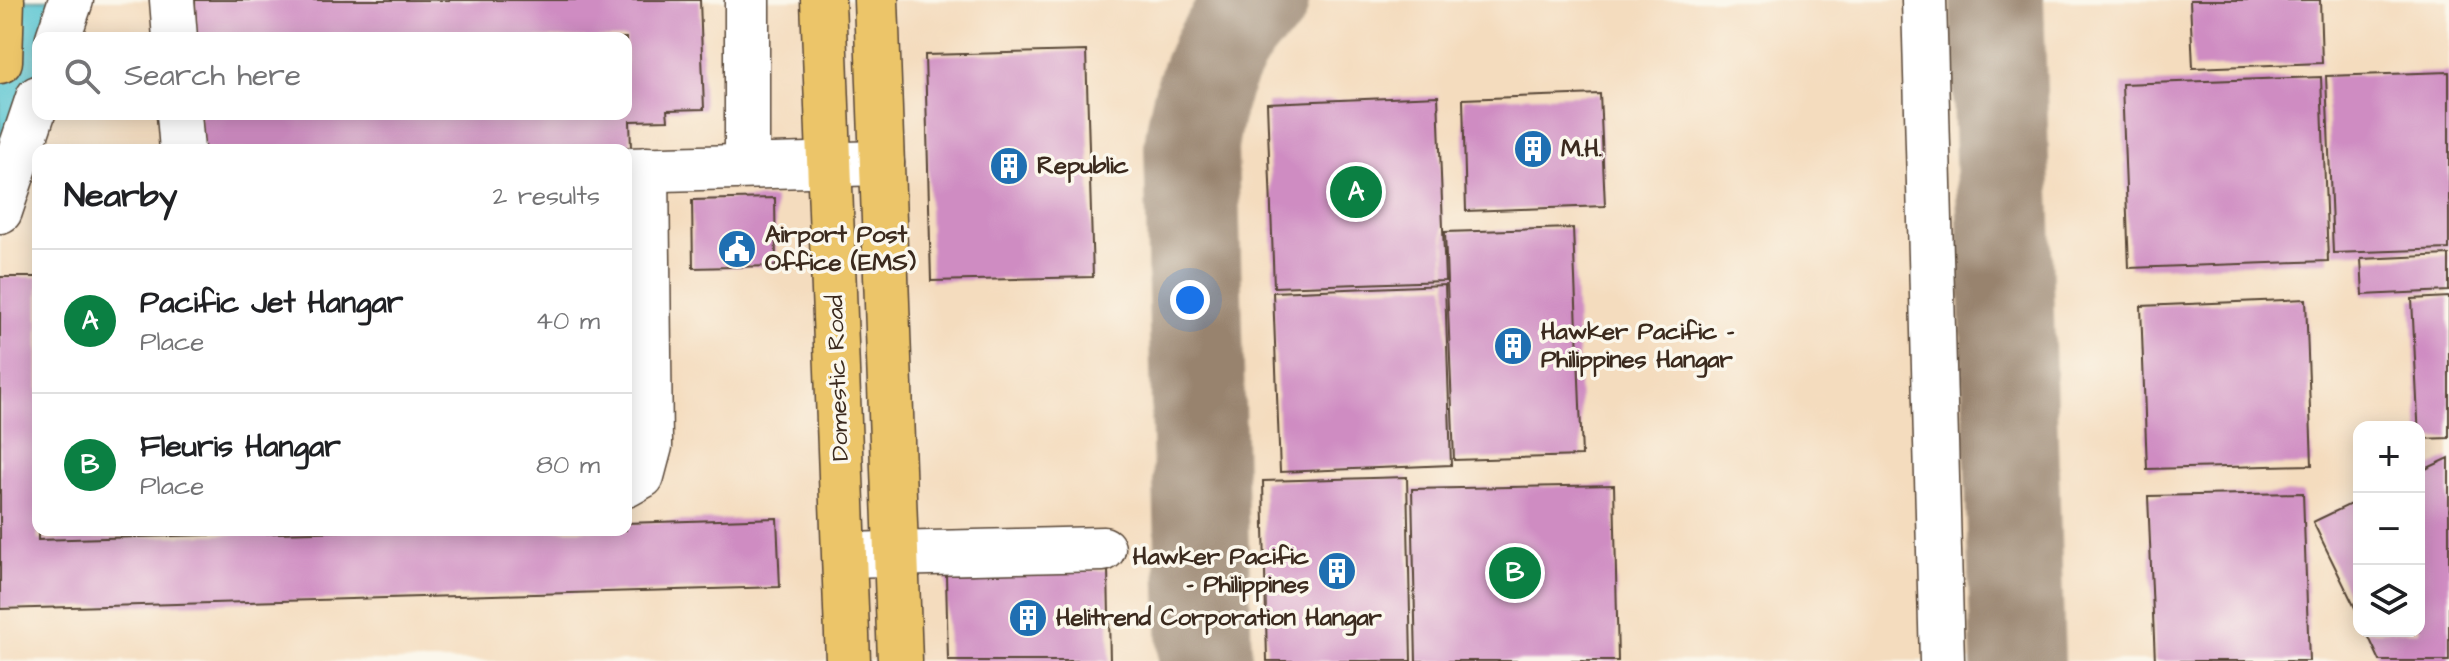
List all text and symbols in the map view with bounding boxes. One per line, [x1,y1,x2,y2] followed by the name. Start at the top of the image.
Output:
[32,32,632,120] search box
[60,54,104,98] icon: search
[124,55,301,97] text: Search here
[1512,128,1554,170] building icon: M.H.
[1561,132,1602,166] place label: M.H.
[988,145,1030,187] building icon: Republic
[1037,149,1129,183] place label: Republic
[1330,162,1382,222] pin: A
[64,172,178,220] text: Nearby
[492,178,600,214] text: 2 results
[765,218,917,280] place label: Airport Post Office (EMS)
[716,228,758,270] public building icon: Airport Post Office (EMS)
[1170,280,1210,320] your location
[140,282,403,324] text: Pacific Jet Hangar
[818,294,858,462] street label: Domestic Road
[82,303,98,339] text: A
[535,303,600,339] text: 40 m
[1541,315,1735,378] place label: Hawker Pacific - Philippines Hangar
[140,324,204,360] text: Place
[1492,325,1534,367] building icon: Hawker Pacific - Philippines Hangar
[2353,421,2425,637] map controls
[2353,421,2425,493] button: +
[140,426,341,468] text: Fleuris Hangar
[81,447,99,483] text: B
[536,447,600,483] text: 80 m
[140,468,204,504] text: Place
[2353,493,2425,565] button: −
[1133,540,1309,602] place label: Hawker Pacific - Philippines
[1489,543,1541,603] pin: B
[1316,550,1358,592] building icon: Hawker Pacific - Philippines
[2353,565,2425,637] button: layers
[1007,597,1049,639] building icon: Helitrend Corporation Hangar
[1056,601,1383,636] place label: Helitrend Corporation Hangar

